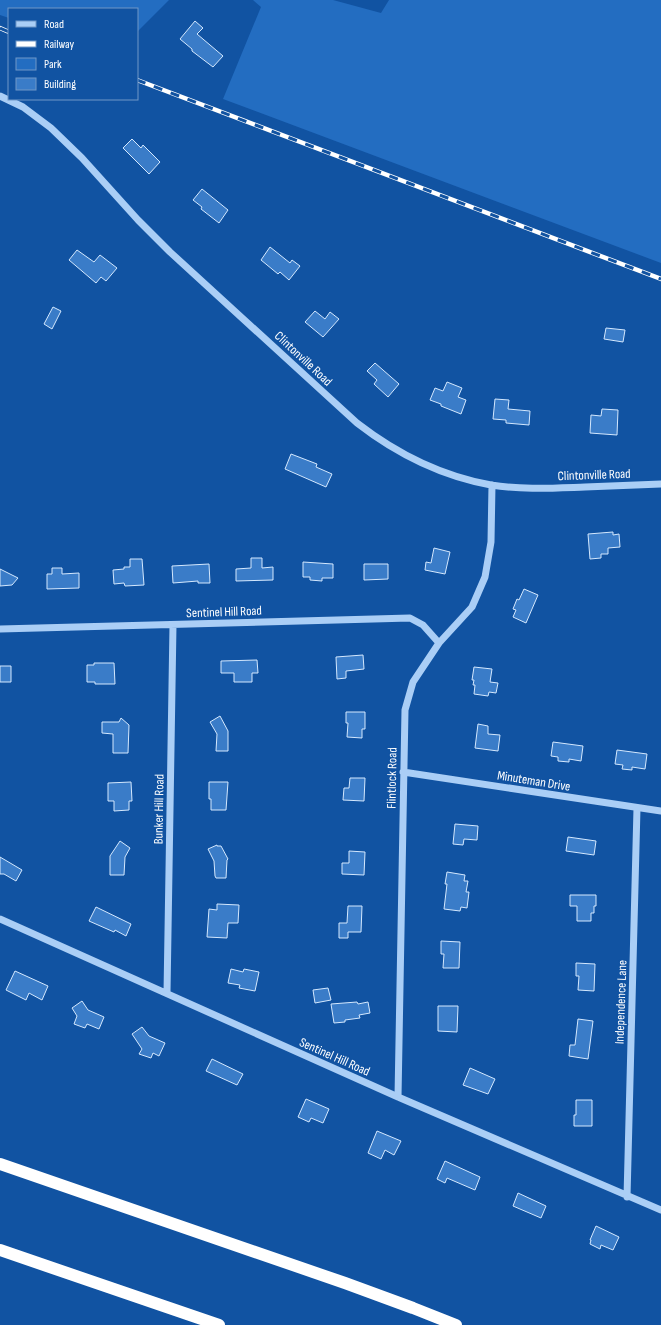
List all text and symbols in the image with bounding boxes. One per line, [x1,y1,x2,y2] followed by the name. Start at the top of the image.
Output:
[8,8,138,100] legend
[44,17,64,32] text: Road
[44,37,75,52] text: Railway
[44,57,62,72] text: Park
[44,77,76,92] text: Building
[271,328,336,390] street label: Clintonville Road
[557,466,631,484] street label: Clintonville Road
[186,603,262,621] street label: Sentinel Hill Road
[383,747,401,809] street label: Flintlock Road
[496,767,572,795] street label: Minuteman Drive
[150,774,168,844] street label: Bunker Hill Road
[612,960,630,1044] street label: Independence Lane
[297,1034,372,1080] street label: Sentinel Hill Road

